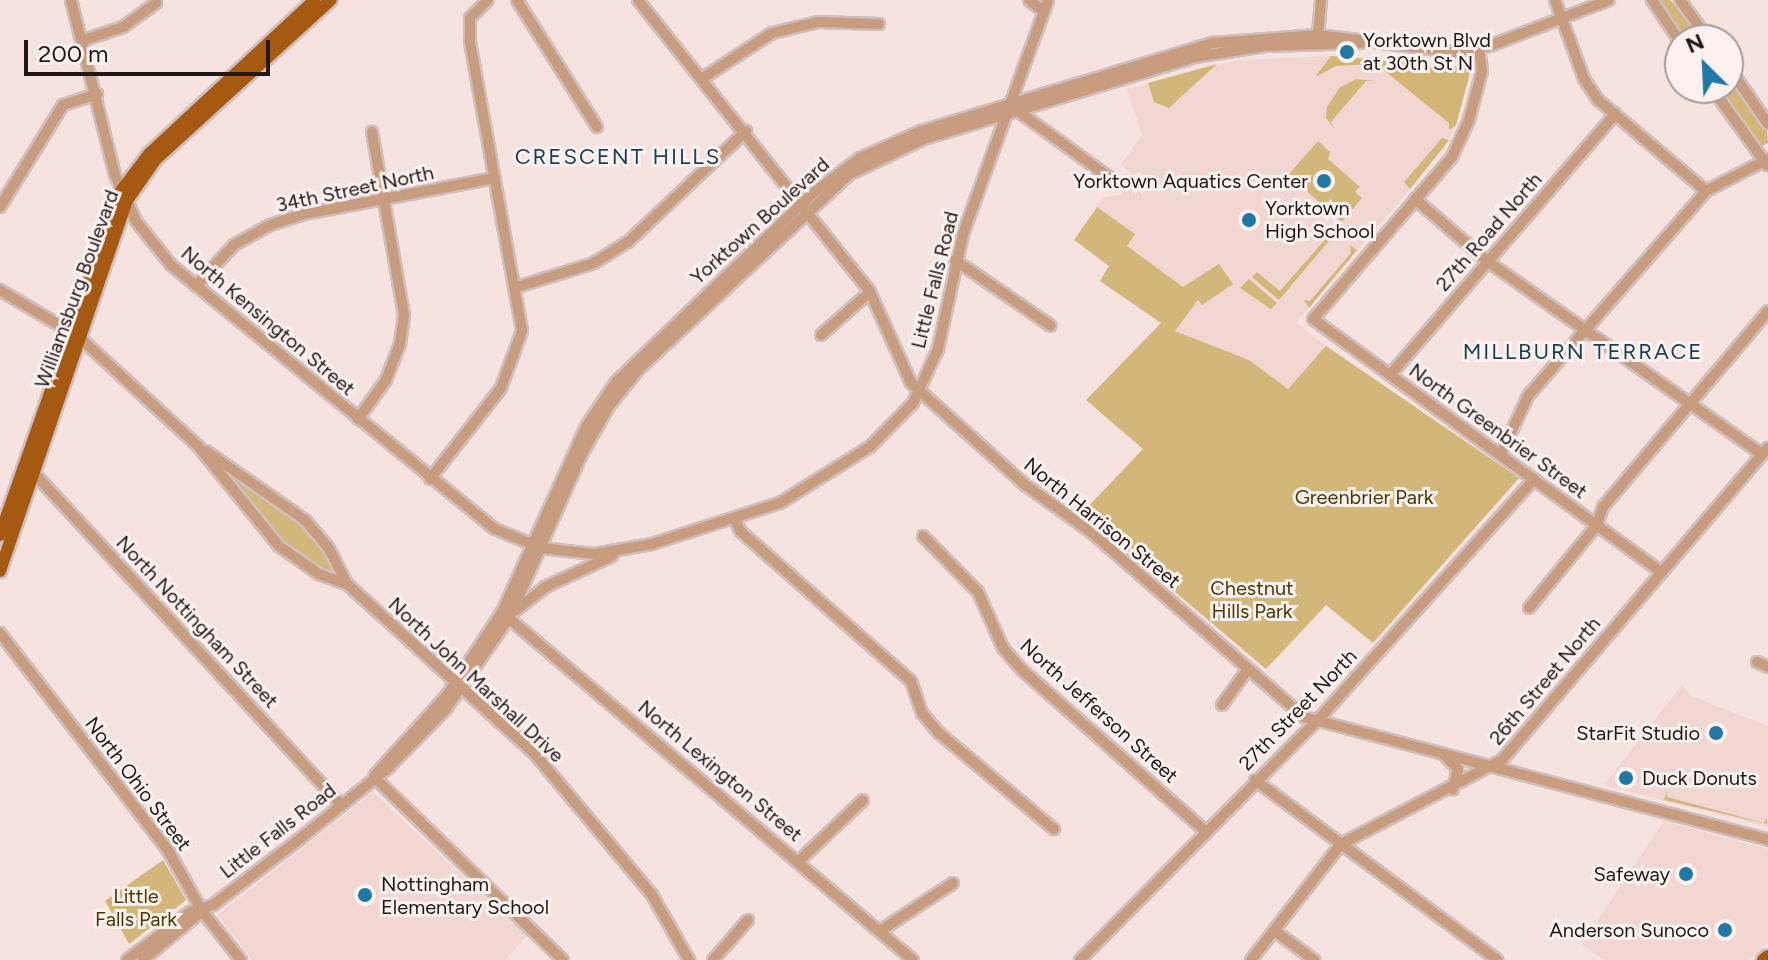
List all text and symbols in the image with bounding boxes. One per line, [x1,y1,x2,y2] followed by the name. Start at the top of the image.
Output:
[28,24,274,74] scale bar
[1664,24,1744,104] north arrow
[1363,28,1491,75] place label: Yorktown Blvd at 30th St N
[1682,28,1708,59] text: N
[38,39,109,68] text: 200 m
[1338,43,1356,61] marker: Yorktown Blvd at 30th St N
[515,144,721,170] district label: CRESCENT HILLS
[686,152,834,290] street label: Yorktown Boulevard
[274,161,436,217] street label: 34th Street North
[1431,168,1547,296] street label: 27th Road North
[1073,169,1308,193] place label: Yorktown Aquatics Center
[1315,172,1333,190] marker: Yorktown Aquatics Center
[30,187,124,391] street label: Williamsburg Boulevard
[1265,196,1374,243] place label: Yorktown High School
[906,209,964,351] street label: Little Falls Road
[1240,211,1258,229] marker: Yorktown High School
[176,241,360,401] street label: North Kensington Street
[1463,339,1703,365] district label: MILLBURN TERRACE
[1404,358,1592,504] street label: North Greenbrier Street
[1019,453,1185,593] street label: North Harrison Street
[1295,485,1433,509] park label: Greenbrier Park
[111,531,283,713] street label: North Nottingham Street
[1210,576,1294,623] park label: Chestnut Hills Park
[383,592,569,768] street label: North John Marshall Drive
[1484,612,1606,750] street label: 26th Street North
[1015,634,1183,788] street label: North Jefferson Street
[1234,644,1362,776] street label: 27th Street North
[633,695,807,847] street label: North Lexington Street
[80,712,196,856] street label: North Ohio Street
[1576,721,1700,745] place label: StarFit Studio
[1707,724,1725,742] marker: StarFit Studio
[1642,766,1757,790] place label: Duck Donuts
[1617,769,1635,787] marker: Duck Donuts
[215,778,341,884] street label: Little Falls Road
[1594,862,1670,886] place label: Safeway
[1677,865,1695,883] marker: Safeway
[381,872,549,919] place label: Nottingham Elementary School
[95,885,177,932] park label: Little Falls Park
[356,886,374,904] marker: Nottingham Elementary School
[1549,918,1709,942] place label: Anderson Sunoco
[1716,921,1734,939] marker: Anderson Sunoco

